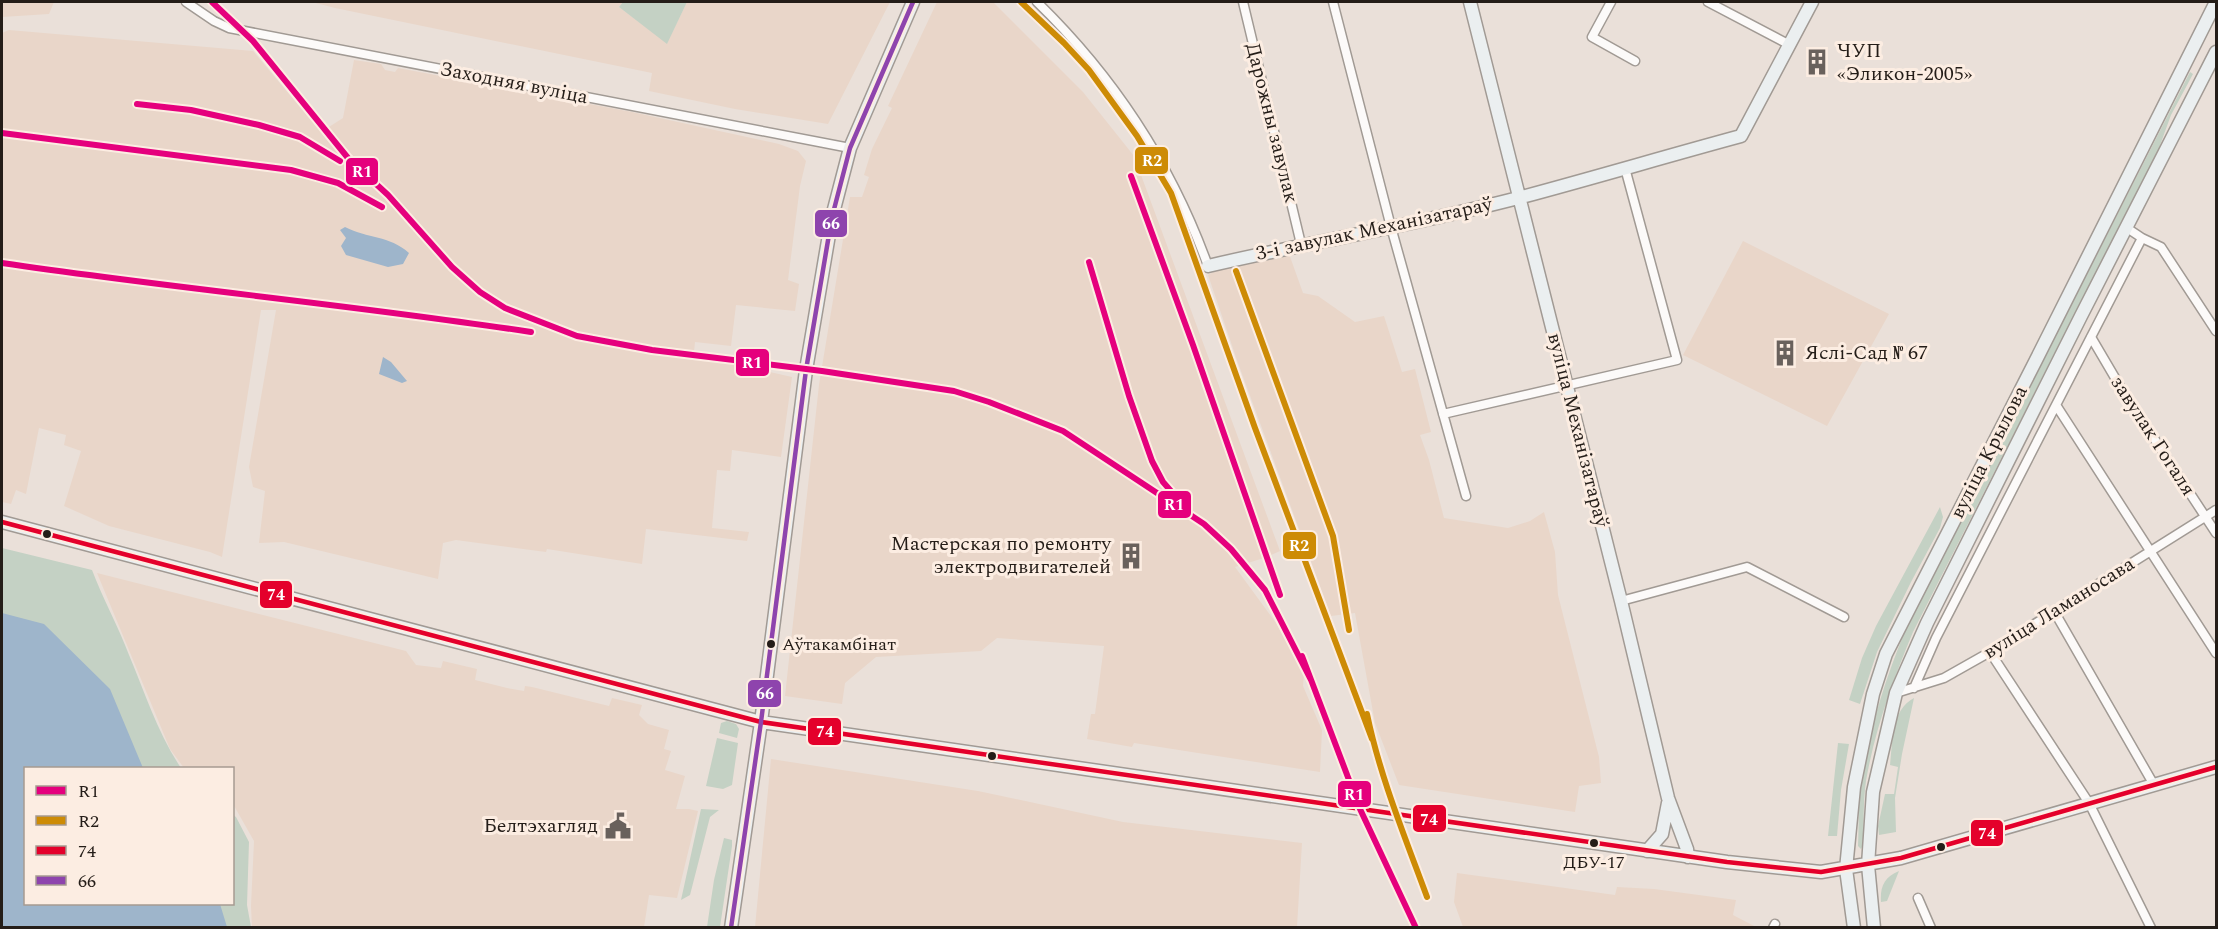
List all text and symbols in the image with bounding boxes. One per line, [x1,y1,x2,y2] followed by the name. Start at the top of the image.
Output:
[1837,36,1973,89] place label: ЧУП «Эликон-2005»
[1238,40,1306,206] street label: Дарожны завулак
[1802,47,1832,77] building icon: ЧУП «Эликон-2005»
[437,54,591,112] street label: Заходняя вуліца
[1134,146,1169,175] line badge: R2
[1142,149,1162,173] text: R2
[345,157,379,186] line badge: R1
[352,160,372,184] text: R1
[1253,189,1496,269] street label: 3-і завулак Механізатараў
[814,209,848,238] line badge: 66
[822,212,840,236] text: 66
[1539,330,1617,532] street label: вуліца Механізатараў
[1770,338,1800,368] building icon: Яслі-Сад № 67
[1805,338,1928,368] place label: Яслі-Сад № 67
[735,348,770,377] line badge: R1
[742,351,762,375] text: R1
[2103,370,2203,502] street label: завулак Гогаля
[1943,380,2036,524] street label: вуліца Крылова
[1157,490,1192,519] line badge: R1
[1164,493,1184,517] text: R1
[41,528,53,540] unlabelled marker
[891,529,1112,582] place label: Мастерская по ремонту электродвигателей
[1282,531,1317,560] line badge: R2
[1289,534,1309,558] text: R2
[1116,541,1146,571] building icon: Мастерская по ремонту электродвигателей
[1977,549,2141,667] street label: вуліца Ламаносава
[259,580,293,609] line badge: 74
[267,583,285,607] text: 74
[782,631,896,658] place label: Аўтакамбінат
[765,638,777,650] marker: Аўтакамбінат
[747,679,782,708] line badge: 66
[756,682,774,706] text: 66
[807,717,842,746] line badge: 74
[816,720,834,744] text: 74
[986,750,998,762] unlabelled marker
[24,767,234,905] legend
[78,778,99,805] text: R1
[1337,780,1372,808] line badge: R1
[1344,783,1364,807] text: R1
[1412,804,1447,833] line badge: 74
[78,808,99,835] text: R2
[1420,808,1438,832] text: 74
[483,811,598,841] place label: Белтэхагляд
[603,811,633,841] public building icon: Белтэхагляд
[1970,819,2004,847] line badge: 74
[1978,822,1996,846] text: 74
[1588,837,1600,849] marker: ДБУ-17
[78,838,96,865] text: 74
[1935,841,1947,853] unlabelled marker
[1563,849,1625,876] place label: ДБУ-17
[78,868,96,895] text: 66

